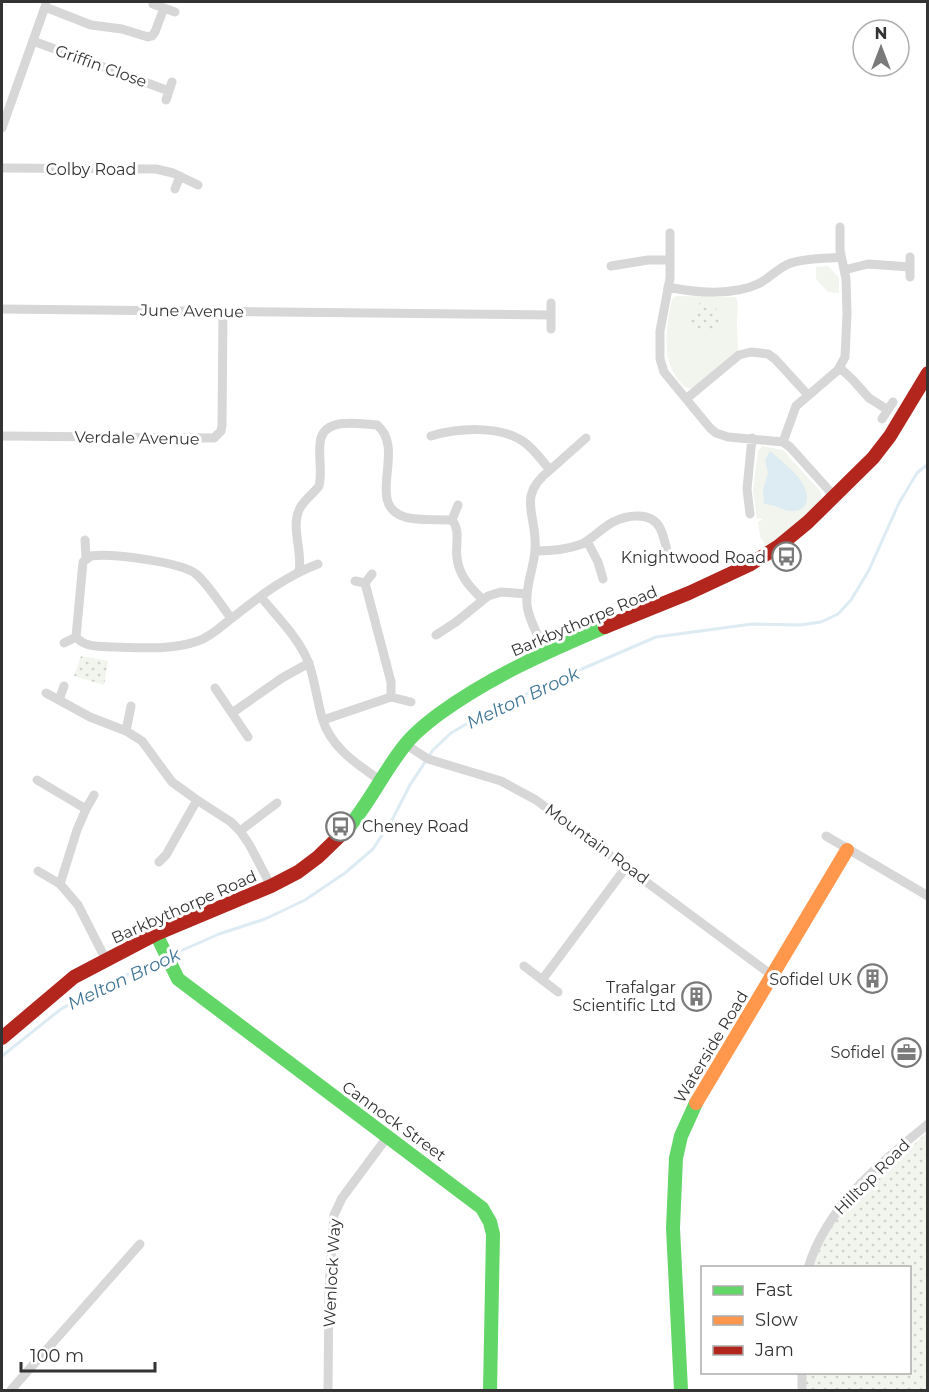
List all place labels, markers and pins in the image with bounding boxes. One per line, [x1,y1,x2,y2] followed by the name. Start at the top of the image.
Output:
[771,541,803,573] bus stop icon: Knightwood Road
[621,548,766,567] place label: Knightwood Road
[325,810,357,842] bus stop icon: Cheney Road
[362,817,469,836] place label: Cheney Road
[857,963,889,995] building icon: Sofidel UK
[769,970,853,989] place label: Sofidel UK
[572,978,676,1015] place label: Trafalgar Scientific Ltd
[681,980,713,1012] building icon: Trafalgar Scientific Ltd
[890,1036,922,1068] office icon: Sofidel
[831,1043,885,1062] place label: Sofidel

